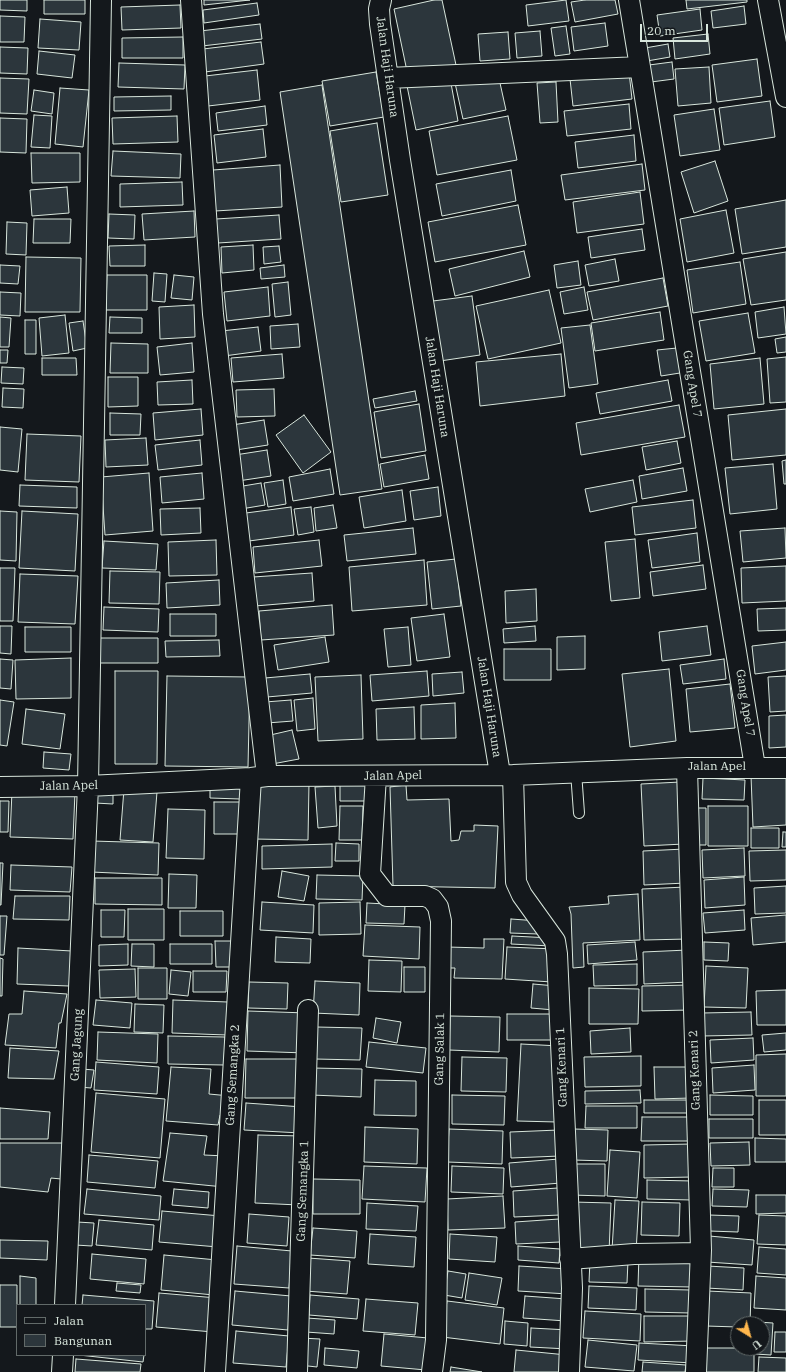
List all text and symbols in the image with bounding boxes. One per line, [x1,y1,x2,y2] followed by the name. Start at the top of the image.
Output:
[373,16,401,118] street label: Jalan Haji Haruna
[642,16,710,42] scale bar
[647,23,676,38] text: 20 m
[422,336,452,438] street label: Jalan Haji Haruna
[680,349,704,419] street label: Gang Apel 7
[474,656,504,758] street label: Jalan Haji Haruna
[733,668,757,738] street label: Gang Apel 7
[688,760,746,774] street label: Jalan Apel
[364,768,422,784] street label: Jalan Apel
[40,778,98,794] street label: Jalan Apel
[68,1008,86,1082] street label: Gang Jagung
[432,1012,448,1086] street label: Gang Salak 1
[223,1024,243,1126] street label: Gang Semangka 2
[553,1027,571,1107] street label: Gang Kenari 1
[686,1030,704,1110] street label: Gang Kenari 2
[294,1140,312,1242] street label: Gang Semangka 1
[16,1304,146,1356] legend
[54,1313,84,1328] text: Jalan
[730,1316,770,1356] north arrow
[54,1333,112,1348] text: Bangunan
[749,1337,764,1353] text: U

